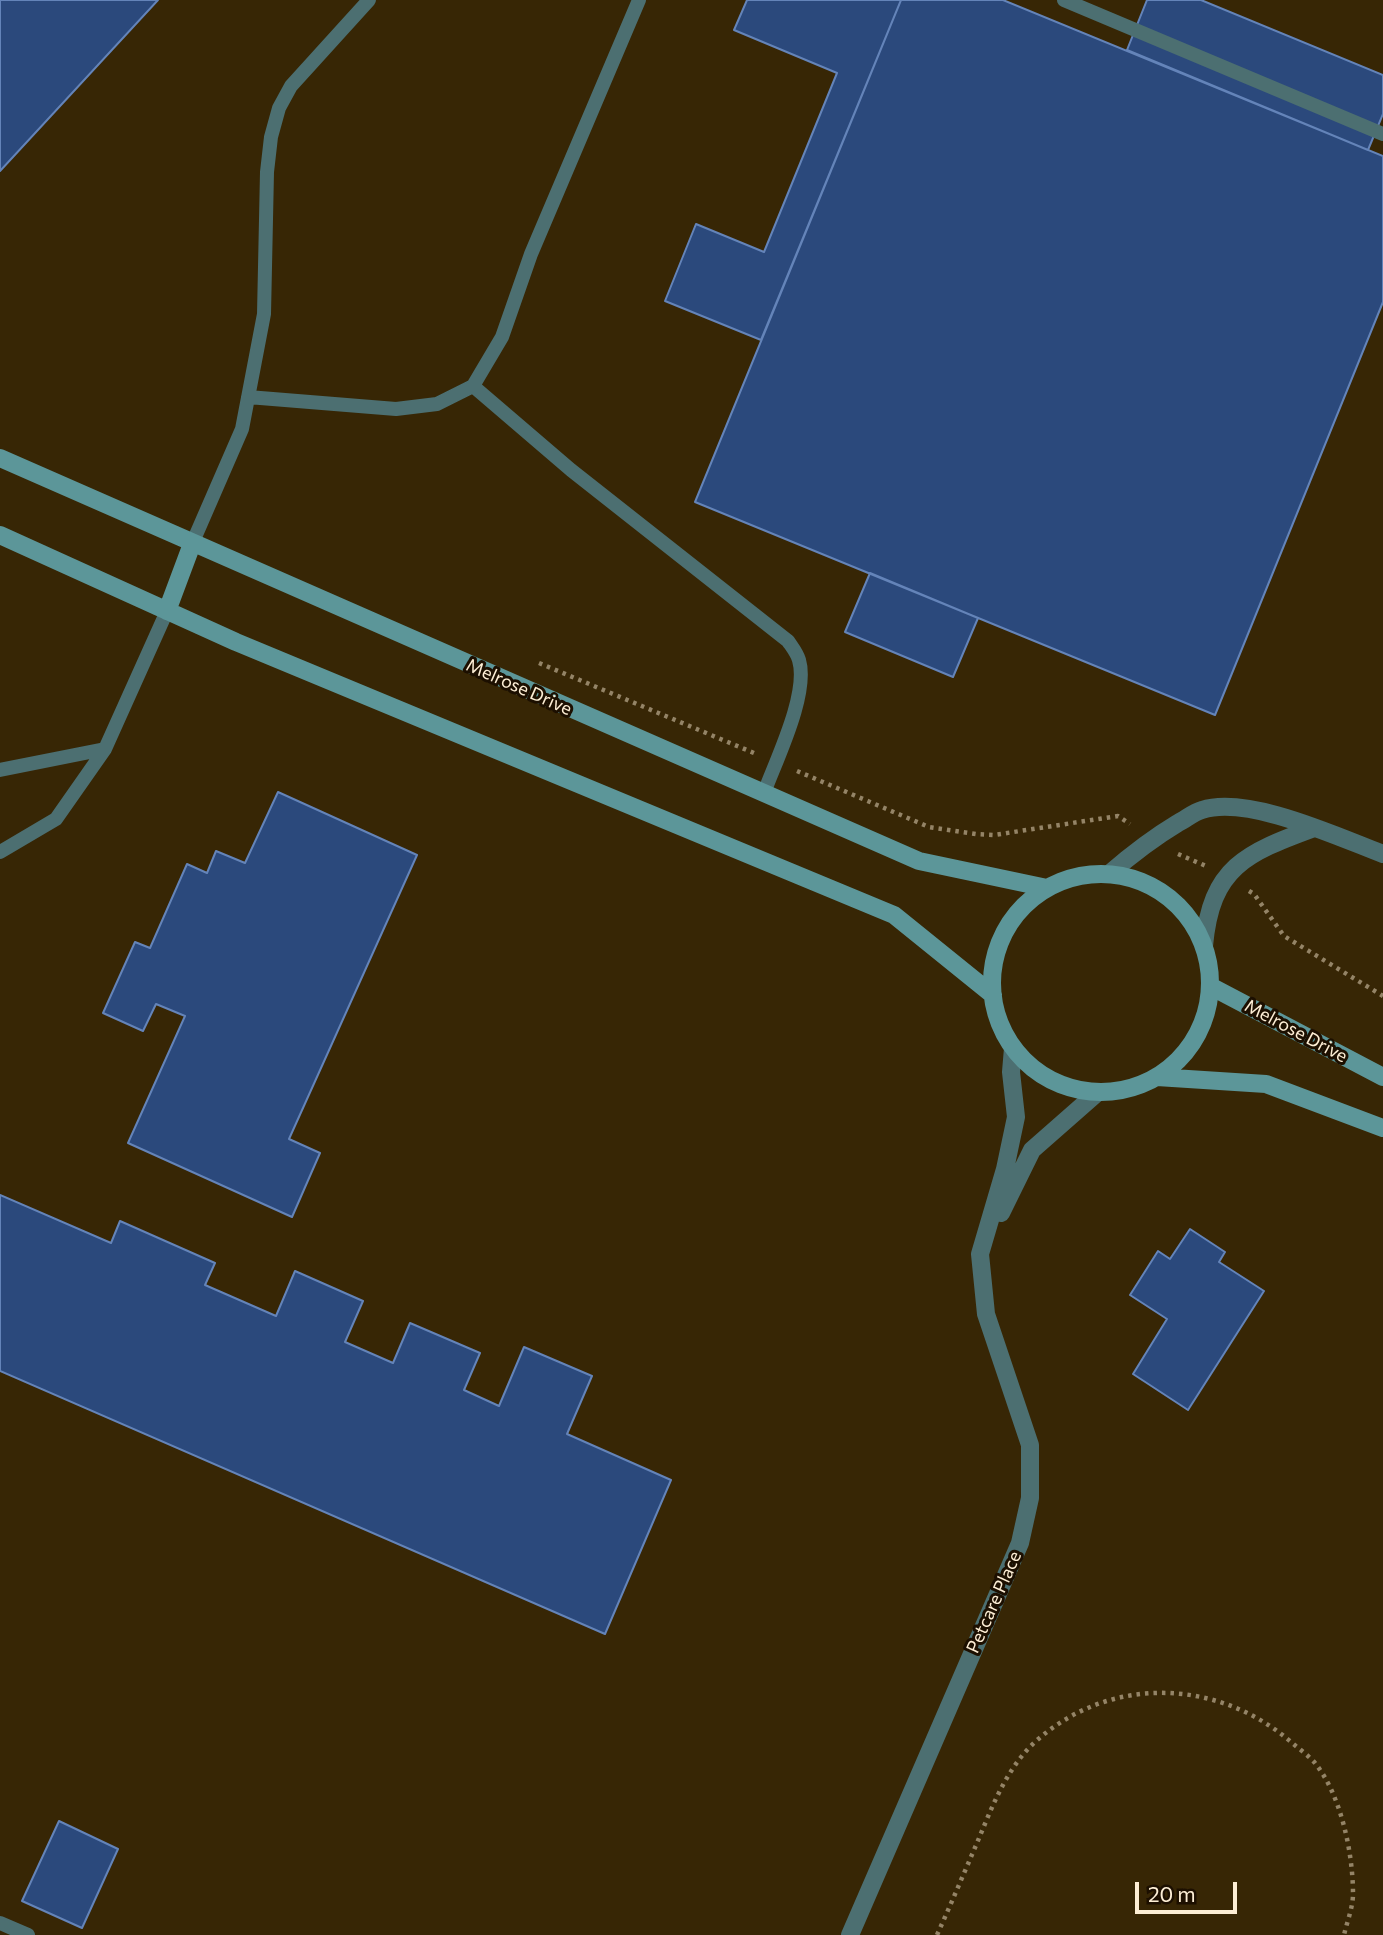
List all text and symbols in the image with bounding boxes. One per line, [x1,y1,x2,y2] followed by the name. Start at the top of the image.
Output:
[463,654,575,720] street label: Melrose Drive
[1241,995,1351,1067] street label: Melrose Drive
[962,1548,1026,1656] street label: Petcare Place
[1138,1868,1240,1912] scale bar
[1148,1881,1196,1906] text: 20 m

